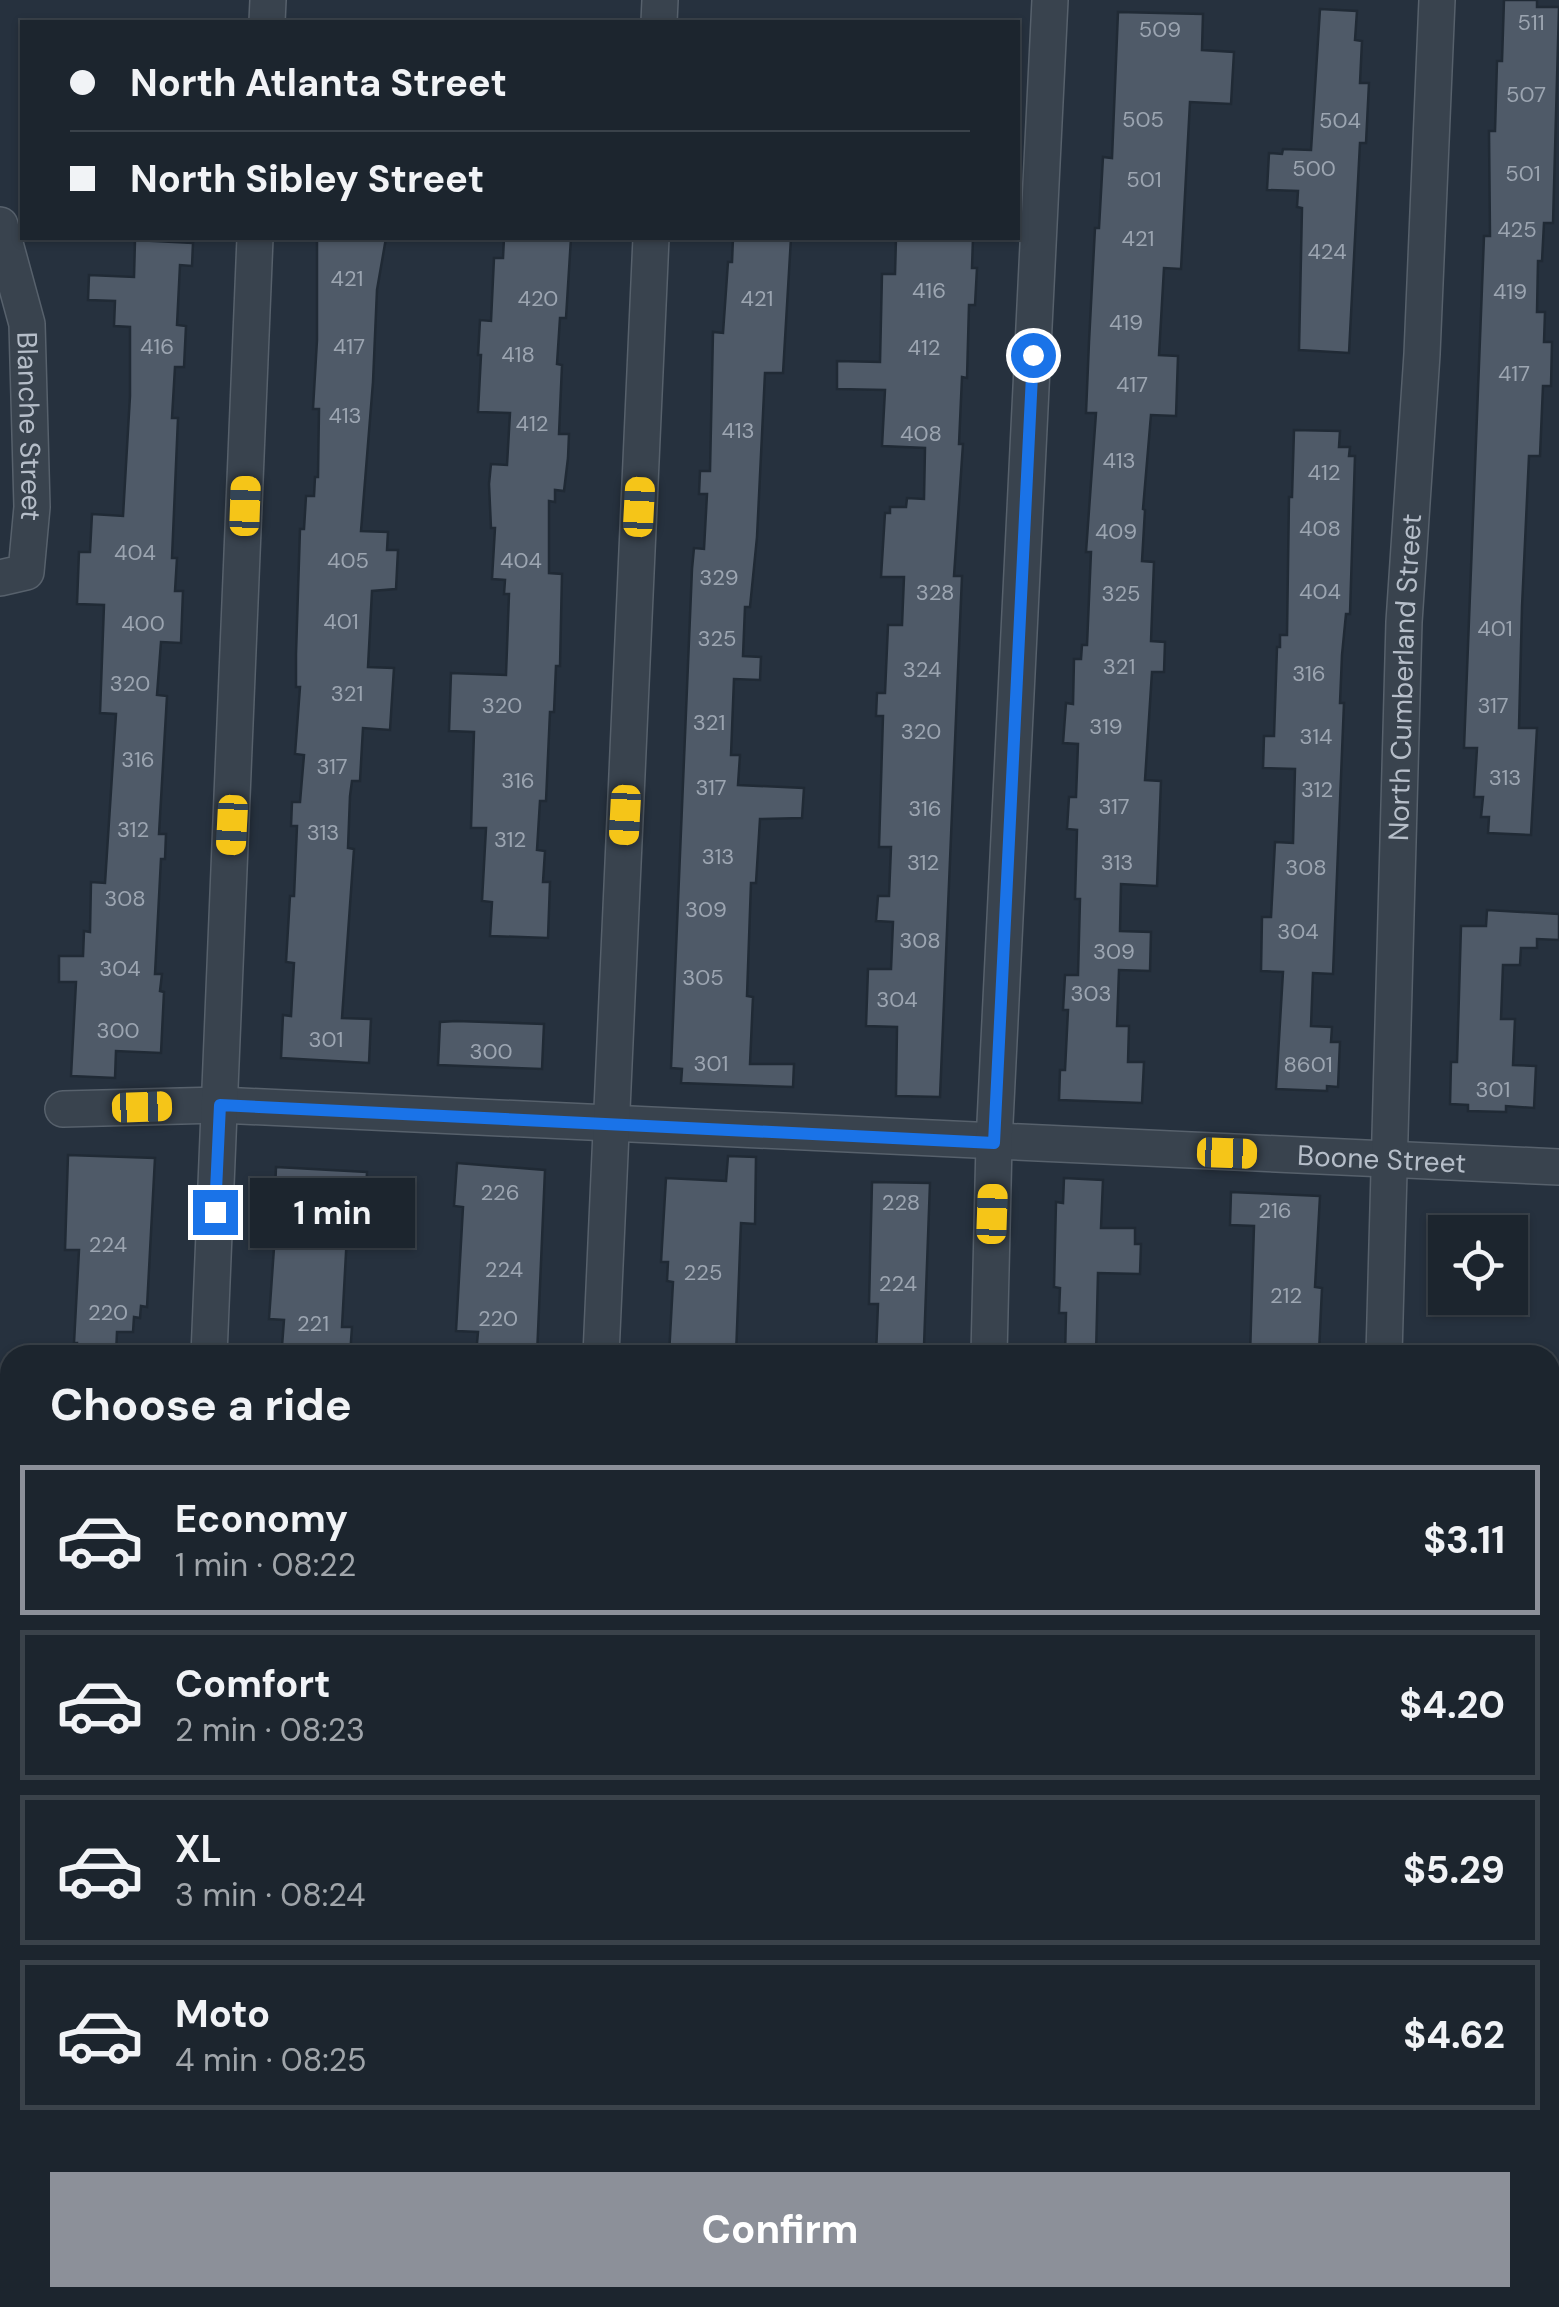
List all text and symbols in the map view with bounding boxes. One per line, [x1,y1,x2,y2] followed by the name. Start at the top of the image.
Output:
[1517,8,1545,37] house number: 511
[1139,15,1181,44] house number: 509
[130,58,507,108] text: North Atlanta Street
[1506,80,1546,109] house number: 507
[1122,105,1164,134] house number: 505
[1319,106,1361,135] house number: 504
[130,154,484,204] text: North Sibley Street
[1292,154,1336,183] house number: 500
[1505,159,1541,188] house number: 501
[1126,165,1162,194] house number: 501
[1497,215,1537,244] house number: 425
[1122,224,1154,253] house number: 421
[1307,237,1347,266] house number: 424
[331,264,363,293] house number: 421
[912,276,946,305] house number: 416
[1493,277,1527,306] house number: 419
[518,284,558,313] house number: 420
[741,284,773,313] house number: 421
[1109,308,1143,337] house number: 419
[9,331,51,523] street label: Blanche Street
[140,332,174,361] house number: 416
[333,332,365,361] house number: 417
[908,333,940,362] house number: 412
[1011,333,1056,378] route start
[501,340,535,369] house number: 418
[1498,359,1530,388] house number: 417
[1116,370,1148,399] house number: 417
[328,401,362,430] house number: 413
[516,409,548,438] house number: 412
[721,416,755,445] house number: 413
[900,419,942,448] house number: 408
[1102,446,1136,475] house number: 413
[1308,458,1340,487] house number: 412
[229,475,261,537] car
[622,476,656,538] car
[1380,512,1430,842] street label: North Cumberland Street
[1299,514,1341,543] house number: 408
[1095,517,1137,546] house number: 409
[114,538,156,567] house number: 404
[327,546,369,575] house number: 405
[500,546,542,575] house number: 404
[699,563,739,592] house number: 329
[1299,577,1341,606] house number: 404
[916,578,954,607] house number: 328
[1101,579,1141,608] house number: 325
[323,607,359,636] house number: 401
[121,609,165,638] house number: 400
[1477,614,1513,643] house number: 401
[697,624,737,653] house number: 325
[1103,652,1135,681] house number: 321
[903,655,941,684] house number: 324
[1292,659,1326,688] house number: 316
[110,669,150,698] house number: 320
[331,679,363,708] house number: 321
[482,691,522,720] house number: 320
[1477,691,1509,720] house number: 317
[693,708,725,737] house number: 321
[1089,712,1123,741] house number: 319
[901,717,941,746] house number: 320
[1300,722,1332,751] house number: 314
[121,745,155,774] house number: 316
[316,752,348,781] house number: 317
[1489,763,1521,792] house number: 313
[501,766,535,795] house number: 316
[695,773,727,802] house number: 317
[1301,775,1333,804] house number: 312
[608,784,642,846] car
[1098,792,1130,821] house number: 317
[215,794,249,856] car
[908,794,942,823] house number: 316
[117,815,149,844] house number: 312
[307,818,339,847] house number: 313
[494,825,526,854] house number: 312
[702,842,734,871] house number: 313
[907,848,939,877] house number: 312
[1101,848,1133,877] house number: 313
[1285,853,1327,882] house number: 308
[104,884,146,913] house number: 308
[685,895,727,924] house number: 309
[1277,917,1319,946] house number: 304
[899,926,941,955] house number: 308
[1093,937,1135,966] house number: 309
[99,954,141,983] house number: 304
[682,963,724,992] house number: 305
[1070,979,1112,1008] house number: 303
[876,985,918,1014] house number: 304
[96,1016,140,1045] house number: 300
[309,1025,343,1054] house number: 301
[469,1037,513,1066] house number: 300
[694,1049,728,1078] house number: 301
[1283,1050,1333,1079] house number: 8601
[1476,1075,1510,1104] house number: 301
[111,1091,173,1123] car
[1296,1136,1467,1181] street label: Boone Street
[1196,1137,1258,1169] car
[250,1177,415,1247] callout: 1 min
[480,1178,520,1207] house number: 226
[976,1183,1008,1245] car
[882,1188,920,1217] house number: 228
[193,1190,238,1235] route end
[294,1192,371,1234] text: 1 min
[1258,1196,1292,1225] house number: 216
[1428,1215,1528,1315] map controls
[1428,1215,1528,1315] button: locate
[89,1230,127,1259] house number: 224
[485,1255,523,1284] house number: 224
[684,1258,722,1287] house number: 225
[879,1269,917,1298] house number: 224
[1270,1281,1302,1310] house number: 212
[88,1298,128,1327] house number: 220
[478,1304,518,1333] house number: 220
[297,1309,329,1338] house number: 221
[50,1375,352,1434] text: Choose a ride
[175,1494,348,1544] text: Economy
[55,1495,145,1585] icon: car
[1423,1515,1505,1565] text: $3.11
[175,1544,356,1586] text: 1 min · 08:22
[175,1659,331,1709] text: Comfort
[55,1660,145,1750] icon: car
[1399,1680,1505,1730] text: $4.20
[175,1709,365,1751] text: 2 min · 08:23
[175,1824,222,1874] text: XL
[55,1825,145,1915] icon: car
[1403,1845,1505,1895] text: $5.29
[175,1874,365,1916] text: 3 min · 08:24
[175,1989,270,2039] text: Moto
[55,1990,145,2080] icon: car
[1403,2010,1505,2060] text: $4.62
[175,2039,367,2081] text: 4 min · 08:25
[50,2172,1510,2287] button: Confirm

